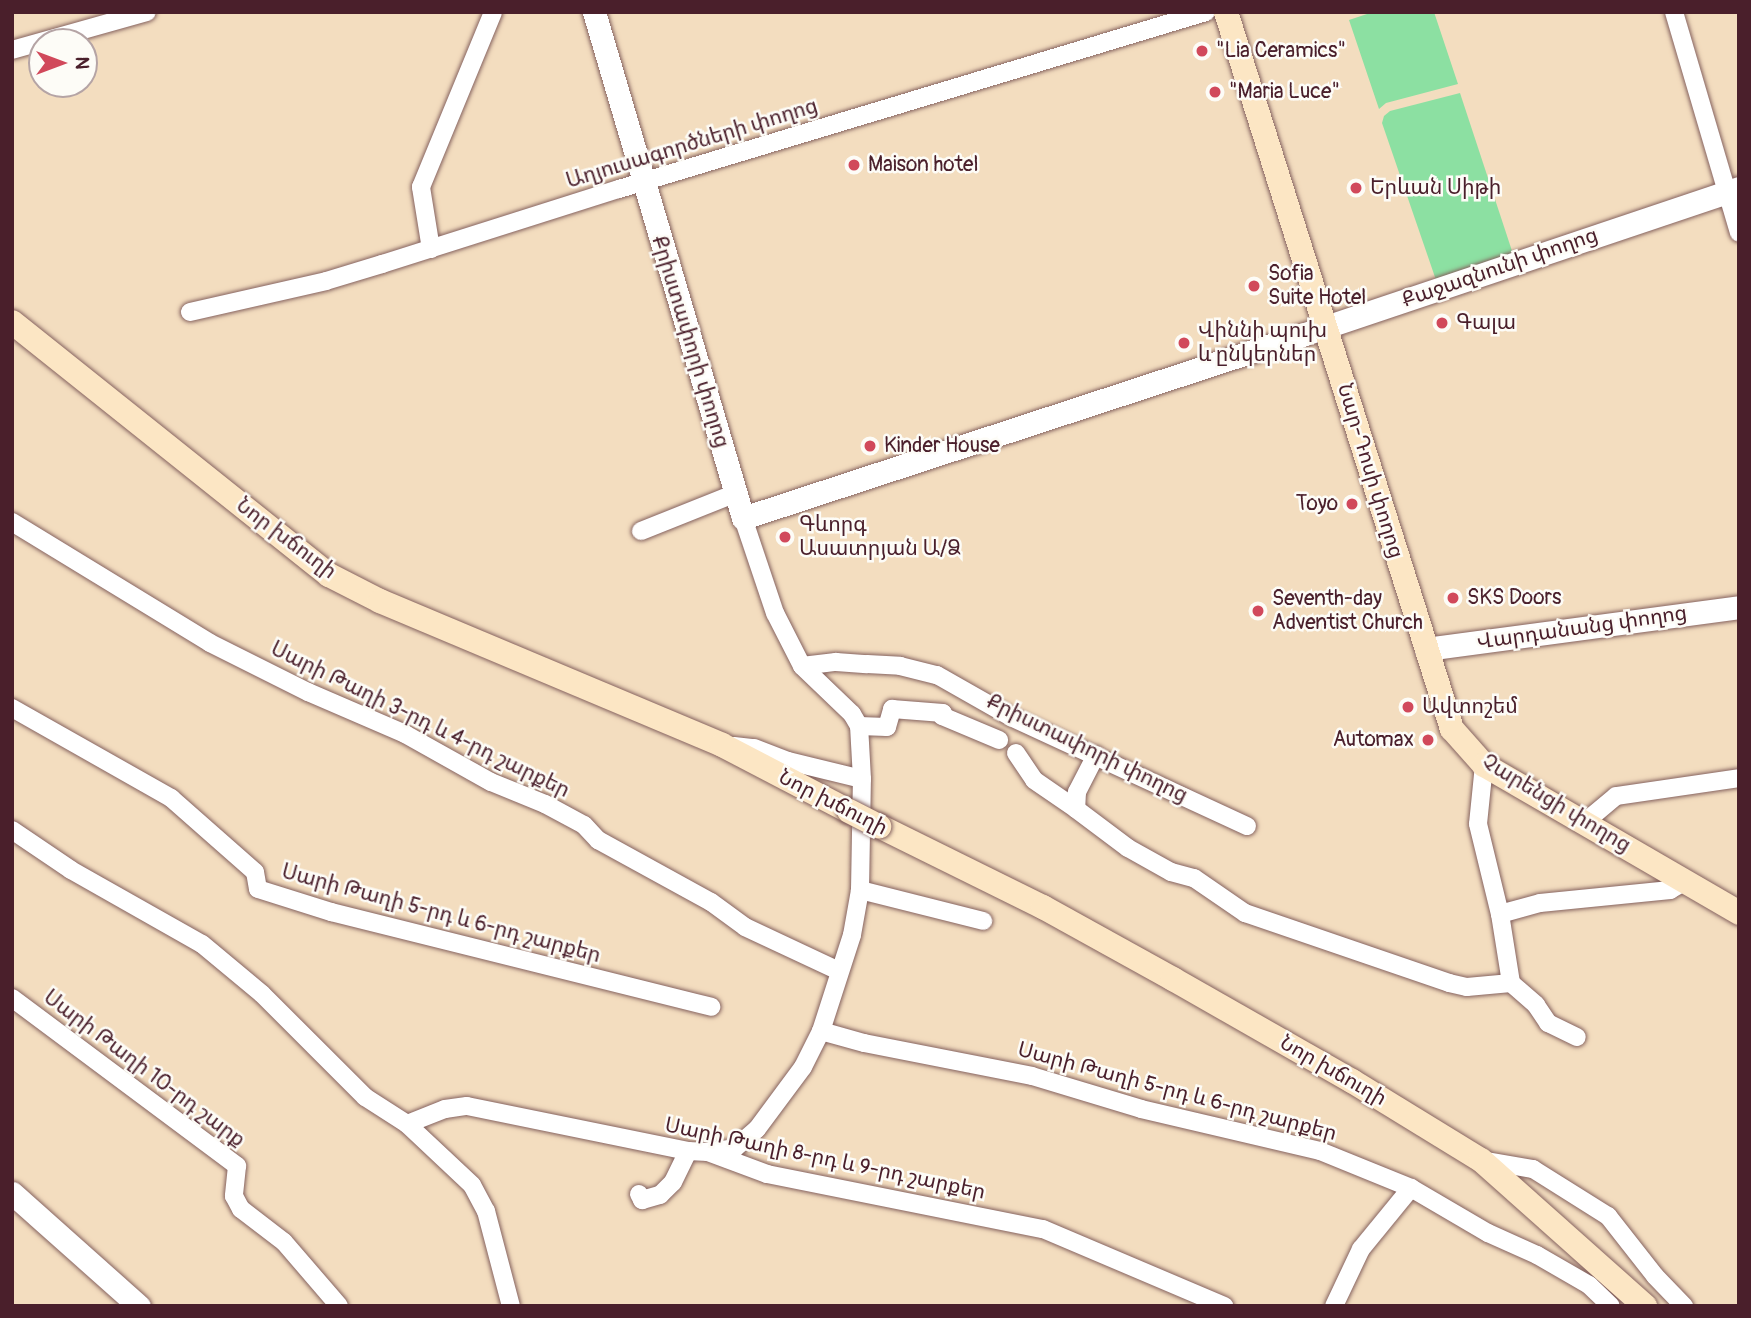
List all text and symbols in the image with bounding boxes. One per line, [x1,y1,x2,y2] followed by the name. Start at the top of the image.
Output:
[28,28,98,98] north arrow
[1216,38,1346,64] place label: "Lia Ceramics"
[1194,43,1210,59] marker: "Lia Ceramics"
[70,57,94,69] text: N
[1229,79,1340,105] place label: "Maria Luce"
[1207,84,1223,100] marker: "Maria Luce"
[563,94,821,194] street label: Աղյուսագործների փողոց
[868,152,978,178] place label: Maison hotel
[846,157,862,173] marker: Maison hotel
[1370,175,1501,201] place label: Երևան Սիթի
[1348,180,1364,196] marker: Երևան Սիթի
[1399,223,1601,313] street label: Քաջազնունի փողոց
[646,233,734,451] street label: Քրիստափորի փողոց
[1268,261,1366,311] place label: Sofia Suite Hotel
[1246,278,1262,294] marker: Sofia Suite Hotel
[1456,310,1516,336] place label: Գալա
[1434,315,1450,331] marker: Գալա
[1198,318,1327,368] place label: Վիննի պուխ և ընկերներ
[1176,335,1192,351] marker: Վիննի պուխ և ընկերներ
[1331,381,1409,561] street label: Նար-Դոսի փողոց
[884,433,1000,459] place label: Kinder House
[862,438,878,454] marker: Kinder House
[1296,491,1338,517] place label: Toyo
[231,493,341,585] street label: Նոր խճուղի
[1344,496,1360,512] marker: Toyo
[799,512,961,562] place label: Գևորգ Ասատրյան Ա/Ձ
[777,529,793,545] marker: Գևորգ Ասատրյան Ա/Ձ
[1467,585,1561,611] place label: SKS Doors
[1272,586,1423,636] place label: Seventh-day Adventist Church
[1445,590,1461,606] marker: SKS Doors
[1475,601,1689,655] street label: Վարդանանց փողոց
[1250,603,1266,619] marker: Seventh-day Adventist Church
[266,636,574,804] street label: Սարի Թաղի 3-րդ և 4-րդ շարքեր
[982,689,1192,809] street label: Քրիստափորի փողոց
[1422,694,1518,720] place label: Ավտոշեմ
[1400,699,1416,715] marker: Ավտոշեմ
[1333,727,1414,753] place label: Automax
[1420,732,1436,748] marker: Automax
[1477,750,1635,858] street label: Չարենցի փողոց
[774,765,892,841] street label: Նոր խճուղի
[279,859,603,969] street label: Սարի Թաղի 5-րդ և 6-րդ շարքեր
[38,985,250,1153] street label: Սարի Թաղի 10-րդ շարք
[1275,1030,1391,1112] street label: Նոր խճուղի
[1015,1037,1339,1147] street label: Սարի Թաղի 5-րդ և 6-րդ շարքեր
[662,1113,988,1205] street label: Սարի Թաղի 8-րդ և 9-րդ շարքեր

